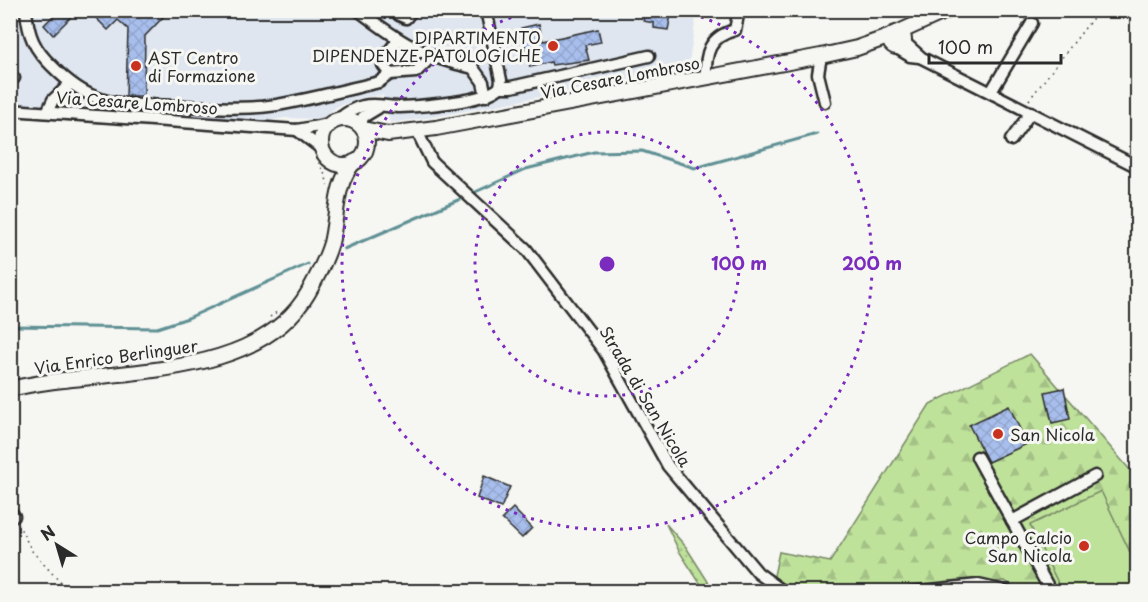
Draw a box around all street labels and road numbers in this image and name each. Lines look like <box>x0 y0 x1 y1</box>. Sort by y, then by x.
street label: Via Cesare Lombroso <box>538 50 702 104</box>
street label: Via Cesare Lombroso <box>56 84 218 120</box>
street label: Strada di San Nicola <box>594 321 698 471</box>
street label: Via Enrico Berlinguer <box>33 333 200 379</box>

